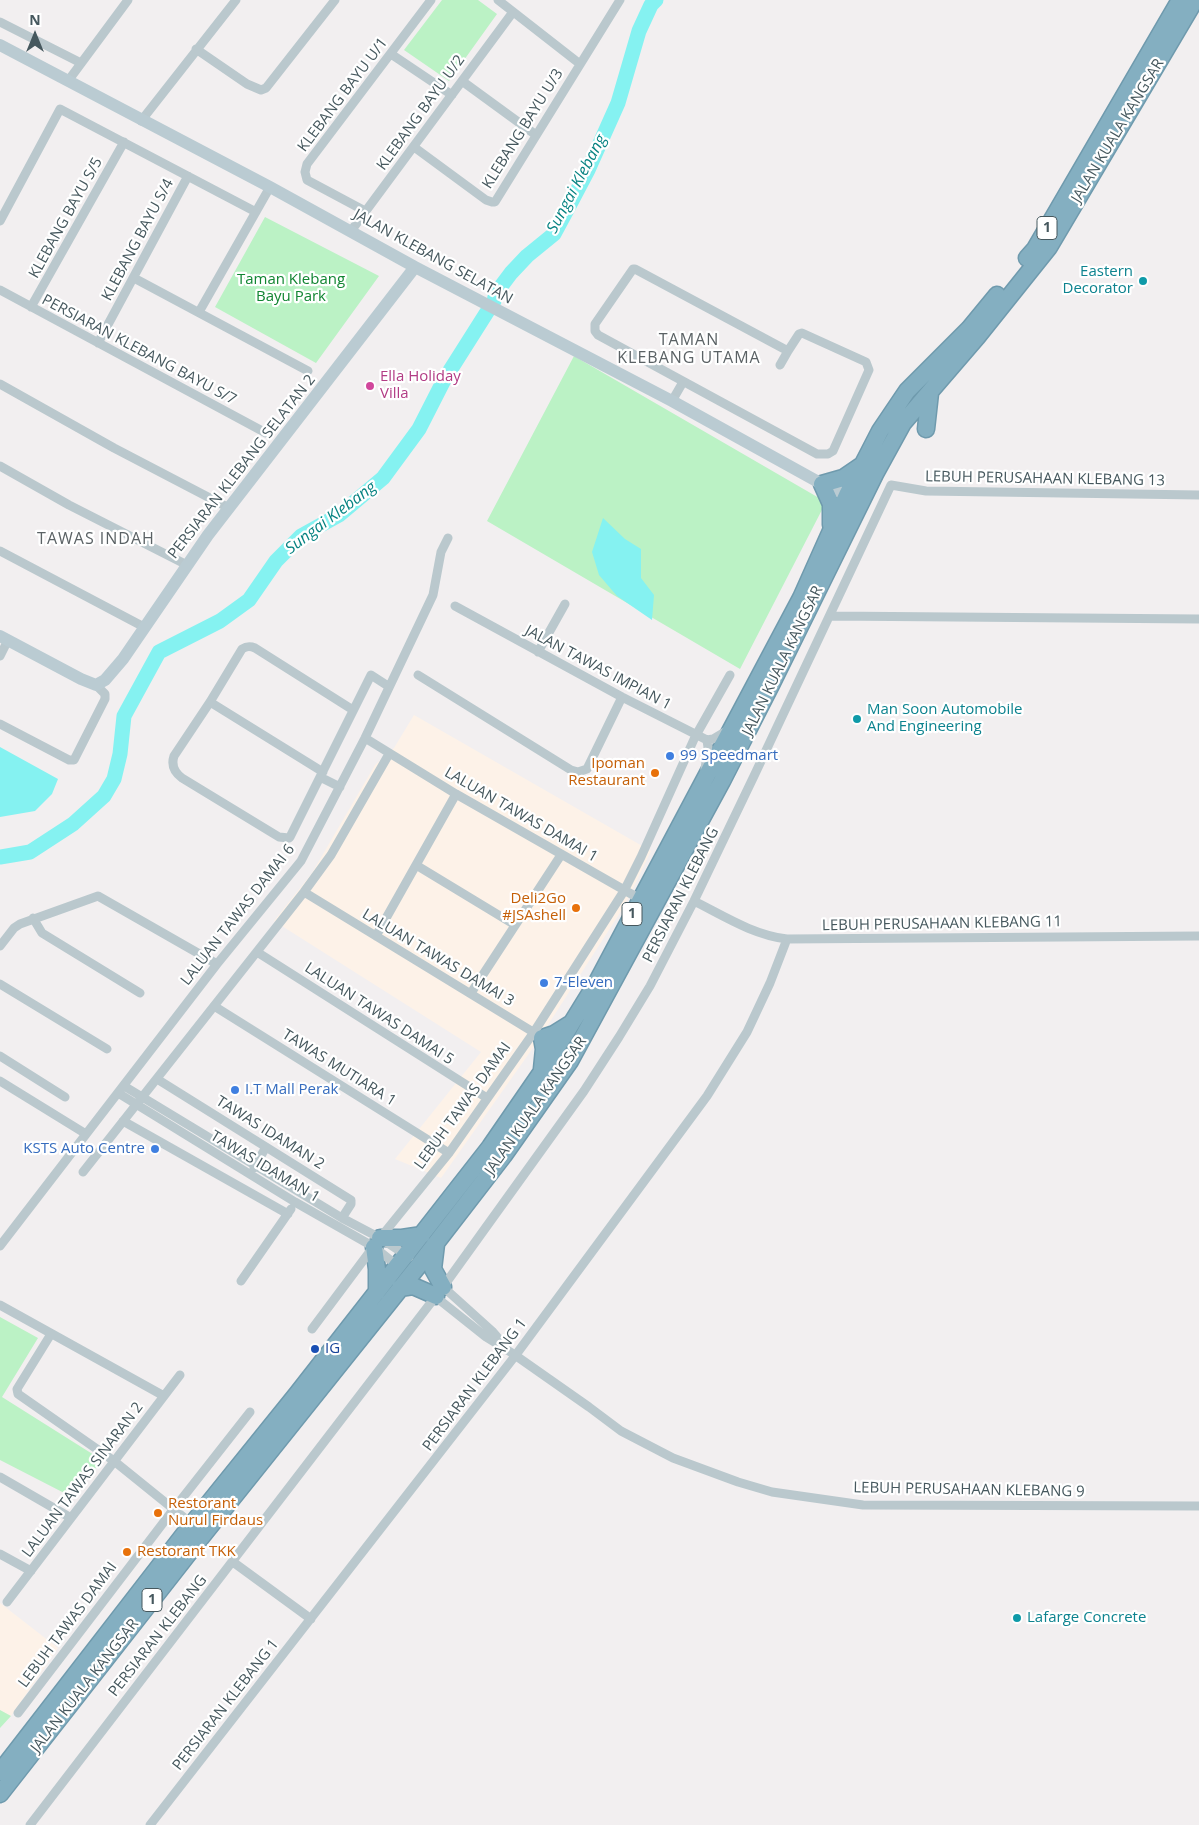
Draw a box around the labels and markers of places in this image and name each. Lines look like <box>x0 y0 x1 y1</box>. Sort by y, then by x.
place label: Eastern Decorator <box>1063 263 1133 298</box>
marker: Eastern Decorator <box>1137 275 1149 287</box>
place label: Ella Holiday Villa <box>380 368 461 403</box>
marker: Ella Holiday Villa <box>364 380 376 392</box>
place label: Man Soon Automobile And Engineering <box>867 701 1022 736</box>
marker: Man Soon Automobile And Engineering <box>851 713 863 725</box>
place label: 99 Speedmart <box>680 747 778 765</box>
marker: 99 Speedmart <box>664 750 676 762</box>
place label: Ipoman Restaurant <box>568 755 645 790</box>
marker: Ipoman Restaurant <box>649 767 661 779</box>
place label: Deli2Go #JSAshell <box>502 890 566 925</box>
marker: Deli2Go #JSAshell <box>570 902 582 914</box>
place label: 7-Eleven <box>554 974 613 992</box>
marker: 7-Eleven <box>538 977 550 989</box>
place label: I.T Mall Perak <box>245 1081 338 1099</box>
marker: I.T Mall Perak <box>229 1084 241 1096</box>
place label: KSTS Auto Centre <box>23 1140 145 1158</box>
marker: KSTS Auto Centre <box>149 1143 161 1155</box>
place label: IG <box>325 1340 340 1358</box>
marker: IG <box>309 1343 321 1355</box>
place label: Restorant Nurul Firdaus <box>168 1495 263 1530</box>
marker: Restorant Nurul Firdaus <box>152 1507 164 1519</box>
place label: Restorant TKK <box>137 1543 236 1561</box>
marker: Restorant TKK <box>121 1546 133 1558</box>
place label: Lafarge Concrete <box>1027 1609 1146 1627</box>
marker: Lafarge Concrete <box>1011 1612 1023 1624</box>

